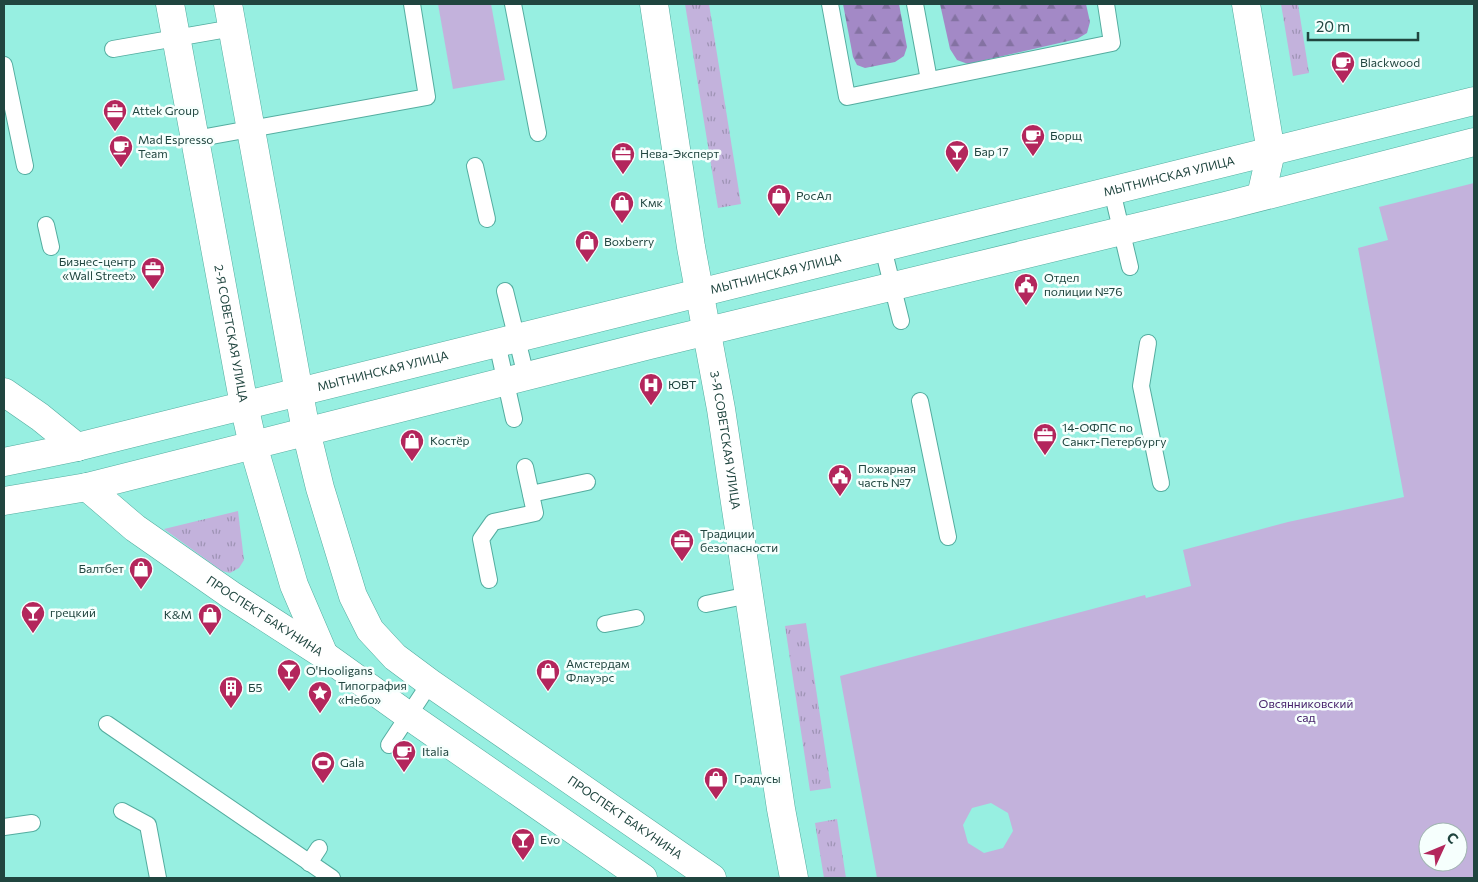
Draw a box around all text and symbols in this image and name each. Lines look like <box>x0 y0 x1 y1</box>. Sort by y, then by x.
scale bar <box>1308 10 1418 42</box>
text: 20 m <box>1316 17 1350 35</box>
cafe icon: Blackwood <box>1330 50 1356 84</box>
place label: Blackwood <box>1360 55 1420 69</box>
office icon: Attek Group <box>102 98 128 132</box>
place label: Attek Group <box>132 103 199 117</box>
cafe icon: Борщ <box>1020 123 1046 157</box>
place label: Борщ <box>1050 128 1082 142</box>
place label: Mad Espresso Team <box>138 132 214 160</box>
cafe icon: Mad Espresso Team <box>108 134 134 168</box>
bar icon: Бар 17 <box>944 139 970 173</box>
office icon: Нева-Эксперт <box>610 141 636 175</box>
place label: Бар 17 <box>974 144 1009 158</box>
place label: Нева-Эксперт <box>640 146 719 160</box>
street label: МЫТНИНСКАЯ УЛИЦА <box>1102 153 1236 199</box>
shop icon: РосАл <box>766 183 792 217</box>
place label: РосАл <box>796 188 832 202</box>
shop icon: Кмк <box>609 190 635 224</box>
place label: Кмк <box>640 195 664 209</box>
shop icon: Boxberry <box>574 229 600 263</box>
place label: Boxberry <box>604 234 654 248</box>
street label: МЫТНИНСКАЯ УЛИЦА <box>709 250 843 296</box>
place label: Бизнес-центр «Wall Street» <box>59 254 136 282</box>
office icon: Бизнес-центр «Wall Street» <box>140 256 166 290</box>
street label: 2-Я СОВЕТСКАЯ УЛИЦА <box>212 263 251 403</box>
place label: Отдел полиции №76 <box>1044 270 1122 298</box>
public building icon: Отдел полиции №76 <box>1013 272 1039 306</box>
street label: МЫТНИНСКАЯ УЛИЦА <box>316 347 449 393</box>
street label: 3-Я СОВЕТСКАЯ УЛИЦА <box>708 370 744 510</box>
hospital icon: ЮВТ <box>638 372 664 406</box>
place label: ЮВТ <box>668 377 697 391</box>
place label: 14-ОФПС по Санкт-Петербургу <box>1062 420 1166 448</box>
office icon: 14-ОФПС по Санкт-Петербургу <box>1032 422 1058 456</box>
shop icon: Костёр <box>399 428 425 462</box>
place label: Костёр <box>430 433 470 447</box>
place label: Пожарная часть №7 <box>858 461 916 489</box>
public building icon: Пожарная часть №7 <box>827 463 853 497</box>
place label: Традиции безопасности <box>700 526 778 554</box>
office icon: Традиции безопасности <box>669 528 695 562</box>
shop icon: Балтбет <box>128 556 154 590</box>
place label: Балтбет <box>78 561 124 575</box>
street label: ПРОСПЕКТ БАКУНИНА <box>204 572 326 658</box>
bar icon: грецкий <box>20 600 46 634</box>
shop icon: K&M <box>197 602 223 636</box>
place label: грецкий <box>50 605 96 619</box>
place label: K&M <box>164 607 192 621</box>
place label: Амстердам Флауэрс <box>566 656 629 684</box>
bar icon: O'Hooligans <box>276 658 302 692</box>
shop icon: Амстердам Флауэрс <box>535 658 561 692</box>
place label: O'Hooligans <box>306 663 373 677</box>
building icon: Б5 <box>218 675 244 709</box>
place label: Типография «Небо» <box>338 678 407 706</box>
place label: Б5 <box>248 680 263 694</box>
place icon: Типография «Небо» <box>307 680 333 714</box>
park label: Овсянниковский сад <box>1259 696 1353 724</box>
cafe icon: Italia <box>391 739 417 773</box>
place label: Italia <box>422 744 449 758</box>
sports icon: Gala <box>310 750 336 784</box>
place label: Gala <box>340 755 364 769</box>
shop icon: Градусы <box>703 766 729 800</box>
place label: Градусы <box>734 771 781 785</box>
street label: ПРОСПЕКТ БАКУНИНА <box>566 772 685 861</box>
north arrow <box>1418 822 1468 872</box>
bar icon: Evo <box>510 827 536 861</box>
text: С <box>1443 828 1462 847</box>
place label: Evo <box>540 832 560 846</box>

